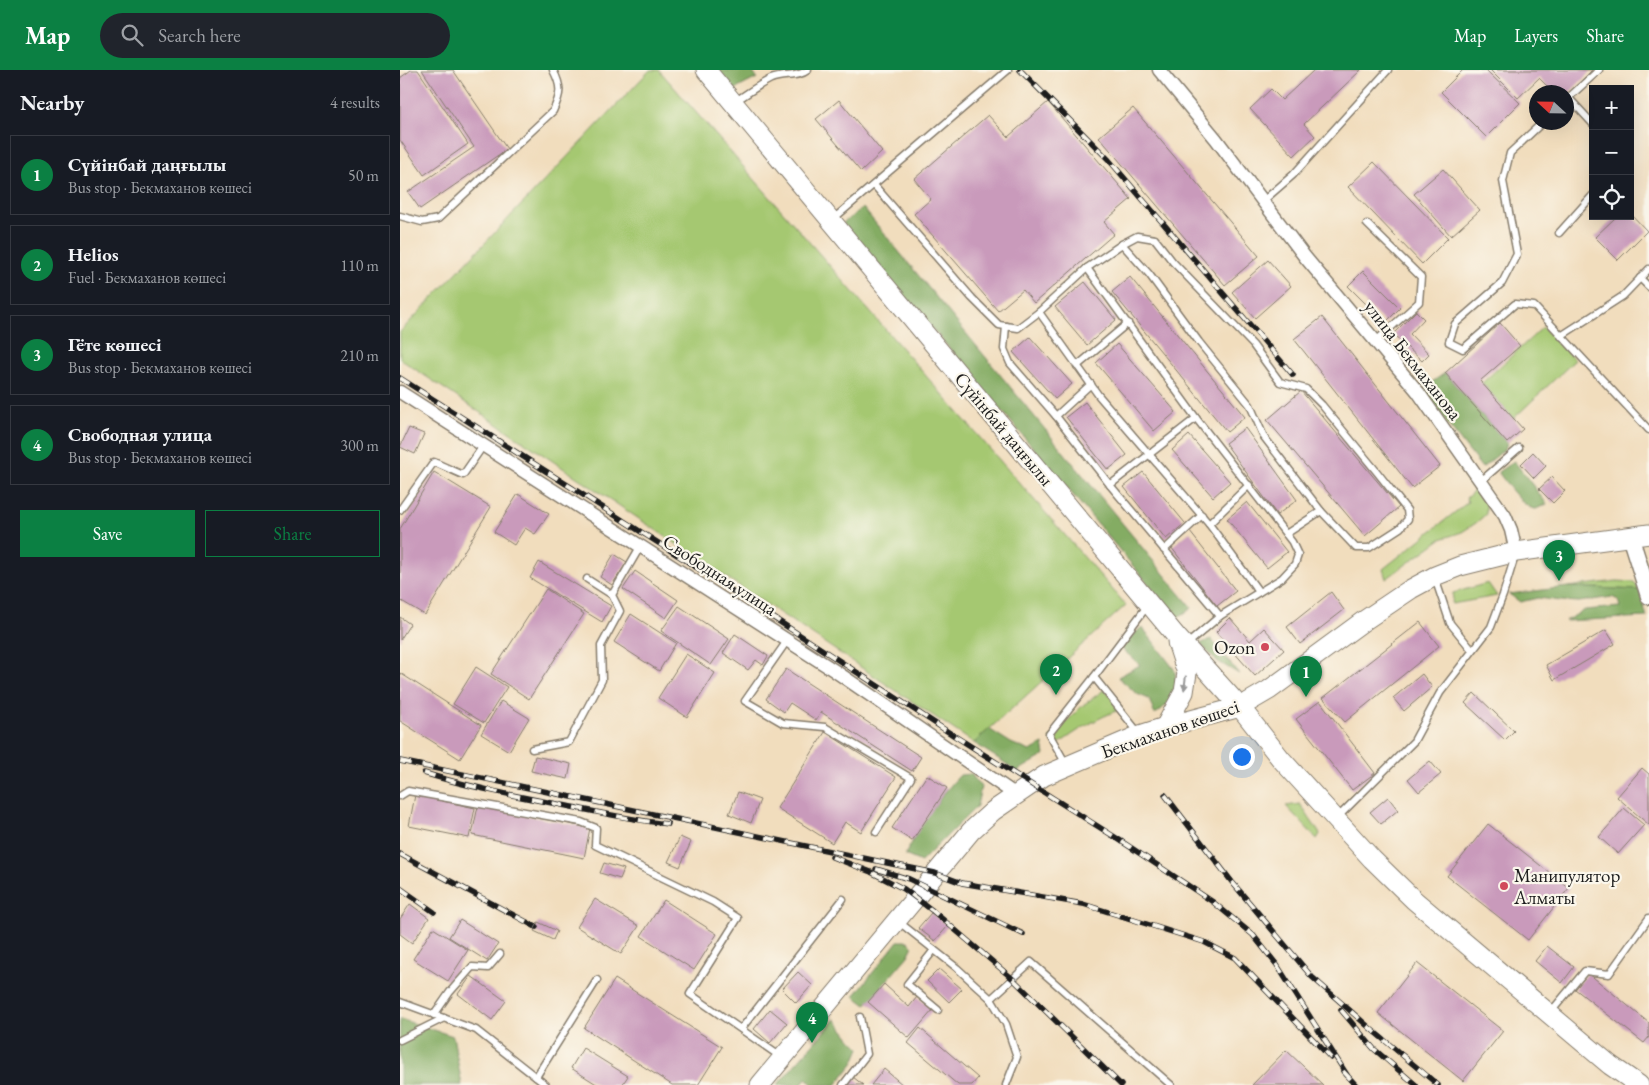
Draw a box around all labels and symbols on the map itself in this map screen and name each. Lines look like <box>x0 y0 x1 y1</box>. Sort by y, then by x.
north arrow <box>1529 85 1574 130</box>
street label: улица Бекмаханова <box>1358 295 1468 425</box>
street label: Сүйінбай даңғылы <box>949 367 1059 492</box>
street label: Свободная улица <box>658 529 782 622</box>
pin: 3 <box>1543 540 1575 581</box>
place label: Ozon <box>1214 635 1255 660</box>
marker: Ozon <box>1259 641 1271 653</box>
pin: 2 <box>1040 654 1072 695</box>
pin: 1 <box>1290 656 1322 697</box>
one-way arrow <box>1181 676 1189 692</box>
street label: Бекмаханов көшесі <box>1098 694 1243 764</box>
your location <box>1229 744 1255 770</box>
place label: Манипулятор Алматы <box>1513 863 1620 910</box>
marker: Манипулятор Алматы <box>1498 880 1510 892</box>
pin: 4 <box>796 1002 828 1043</box>

